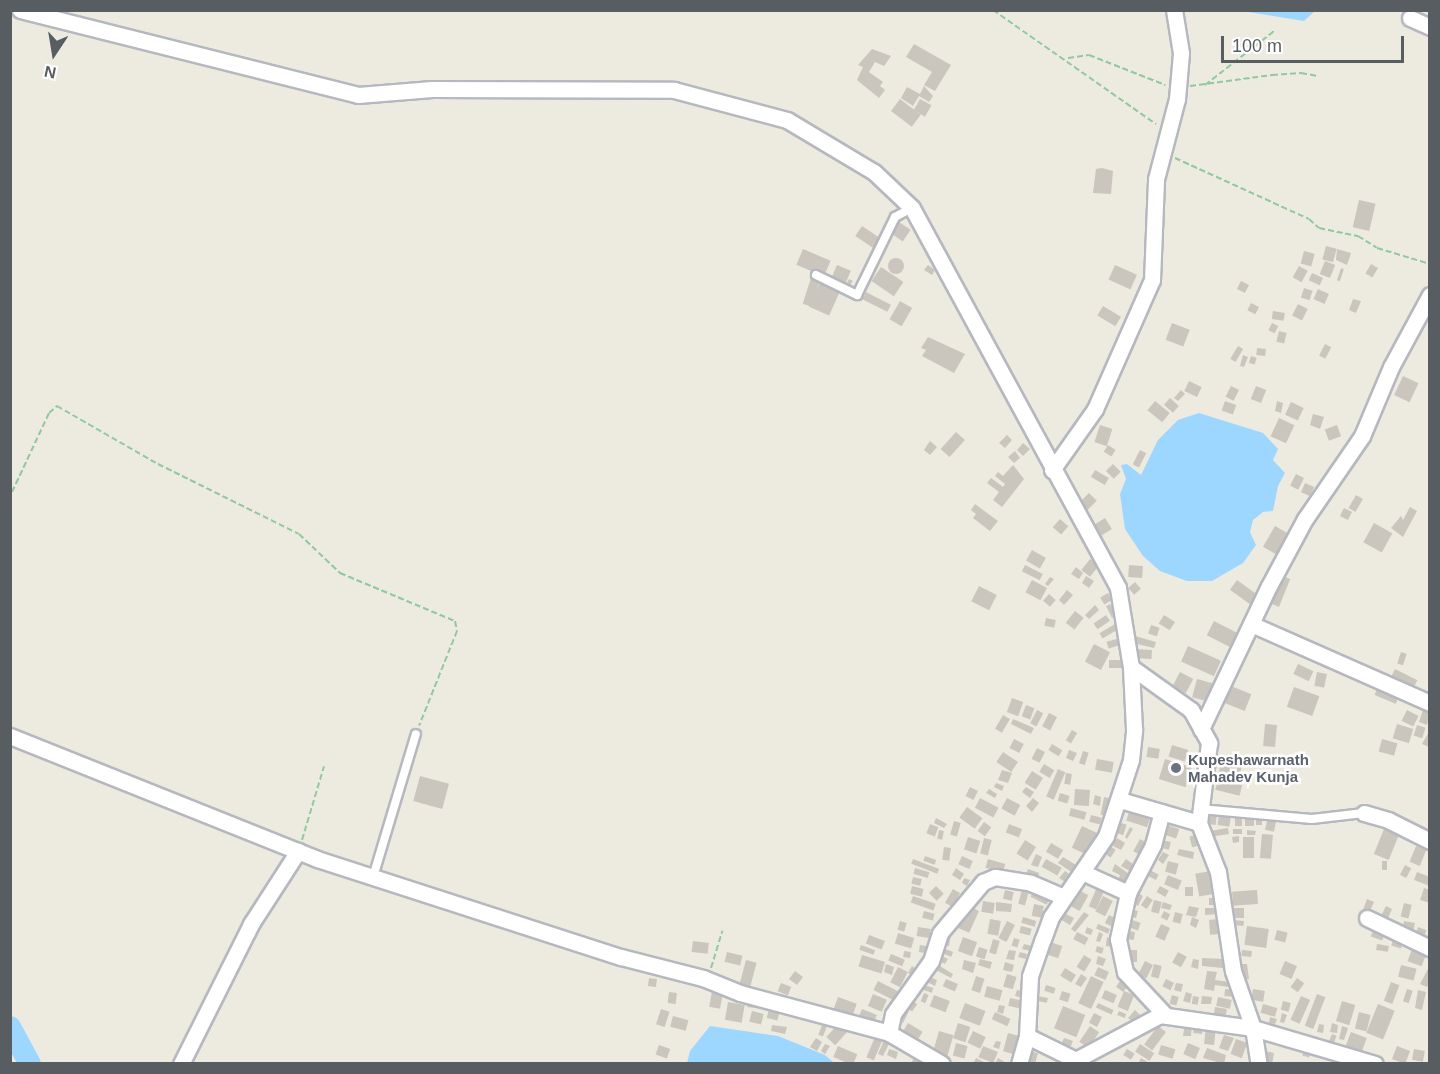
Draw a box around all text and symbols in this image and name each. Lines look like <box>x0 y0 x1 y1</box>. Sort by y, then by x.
north arrow <box>24 24 84 84</box>
scale bar <box>1224 24 1407 62</box>
text: 100 m <box>1232 36 1282 56</box>
text: N <box>43 63 58 82</box>
place label: Kupeshawarnath Mahadev Kunja <box>1188 750 1309 785</box>
marker: Kupeshawarnath Mahadev Kunja <box>1169 761 1183 775</box>

